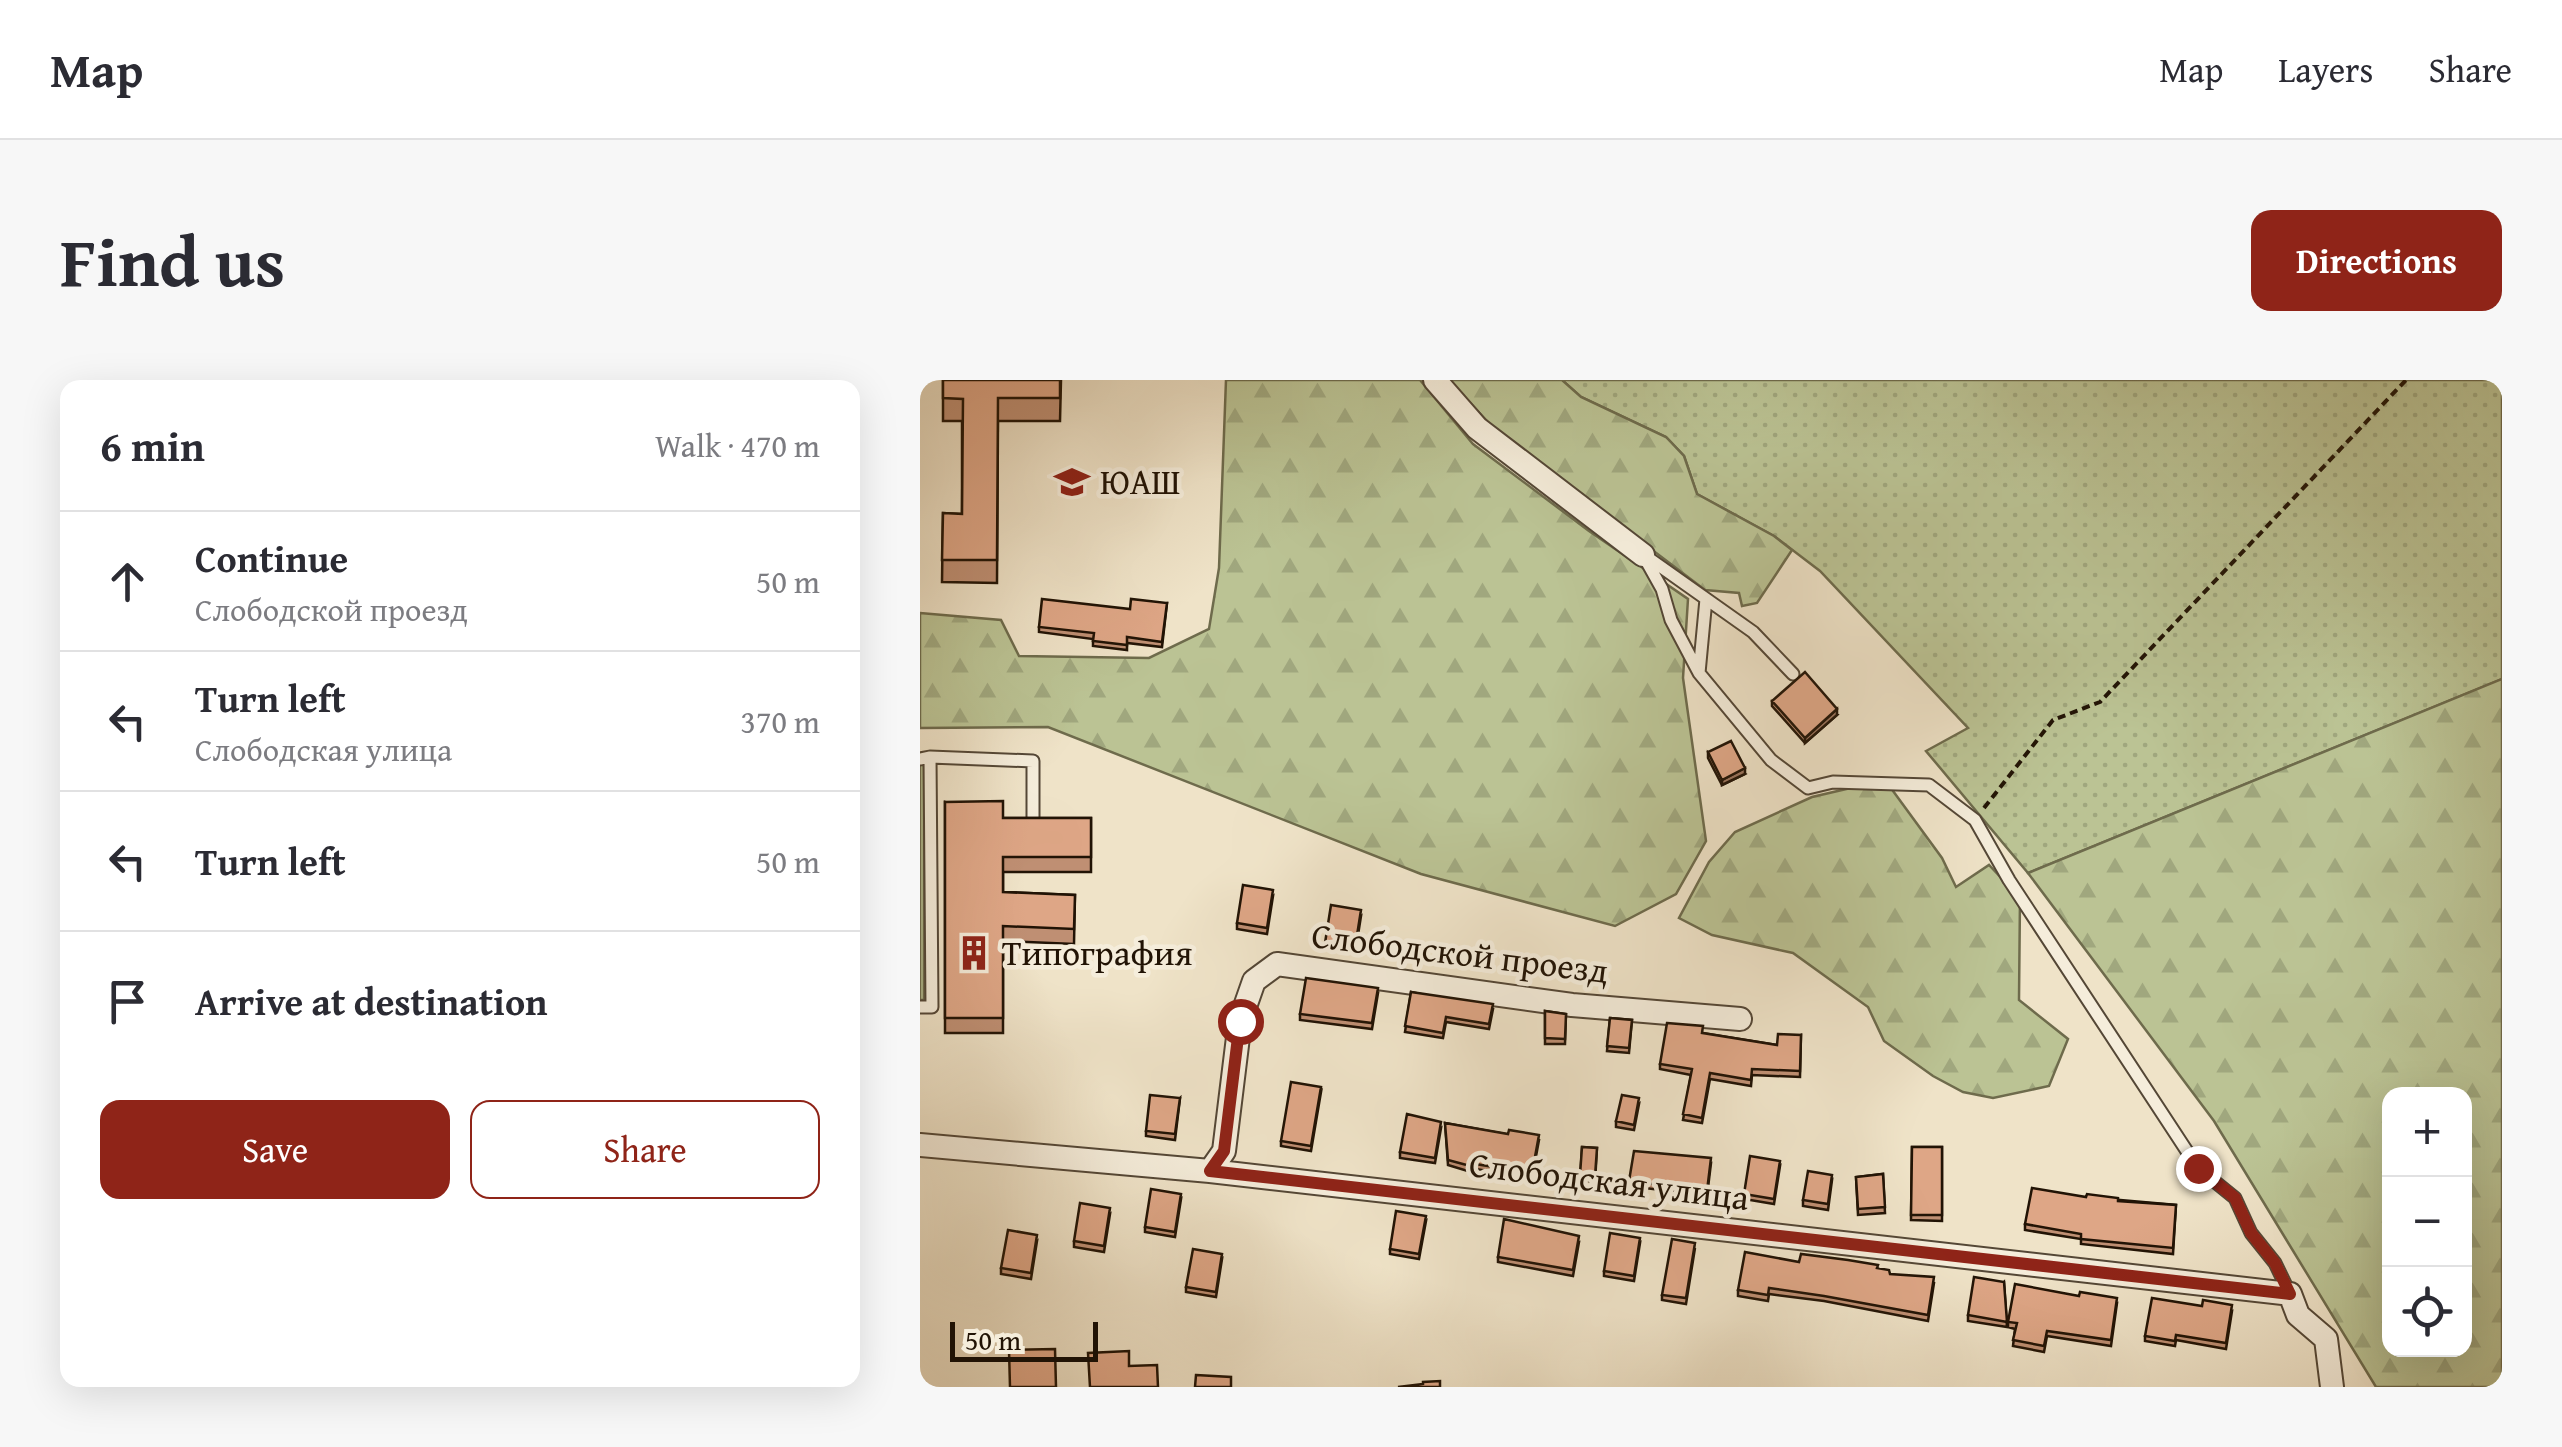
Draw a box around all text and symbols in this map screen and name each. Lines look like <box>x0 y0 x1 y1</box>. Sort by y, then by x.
text: Map <box>50 34 143 105</box>
text: Map <box>2159 44 2223 95</box>
text: Layers <box>2278 44 2373 95</box>
text: Share <box>2428 44 2512 95</box>
text: Find us <box>60 209 285 312</box>
button: Directions <box>2251 210 2502 311</box>
text: 6 min <box>100 415 205 476</box>
text: Walk · 470 m <box>655 422 820 469</box>
place label: ЮАШ <box>1100 456 1180 507</box>
school or university icon: ЮАШ <box>1053 463 1091 501</box>
text: Continue <box>195 530 348 586</box>
icon: ahead <box>100 554 155 609</box>
text: 50 m <box>756 558 820 605</box>
text: Слободской проезд <box>195 586 468 633</box>
text: Turn left <box>195 670 346 726</box>
icon: left <box>100 694 155 749</box>
text: 370 m <box>741 698 820 745</box>
text: Слободская улица <box>195 726 452 773</box>
text: Turn left <box>195 833 346 889</box>
icon: left <box>100 834 155 889</box>
text: 50 m <box>756 838 820 885</box>
street label: Слободской проезд <box>1309 909 1611 996</box>
place label: Типография <box>1002 927 1192 978</box>
building icon: Типография <box>955 934 993 972</box>
text: Arrive at destination <box>195 973 548 1029</box>
icon: arrive <box>100 974 155 1029</box>
route start <box>1218 999 1264 1045</box>
map controls <box>2382 1087 2472 1357</box>
button: + <box>2382 1087 2472 1177</box>
button: Save <box>100 1100 450 1199</box>
button: Share <box>470 1100 820 1199</box>
street label: Слободская улица <box>1466 1138 1752 1223</box>
route end <box>2176 1146 2222 1192</box>
button: − <box>2382 1177 2472 1267</box>
button: locate <box>2382 1267 2472 1357</box>
scale bar <box>950 1317 1098 1361</box>
text: 50 m <box>965 1319 1021 1360</box>

